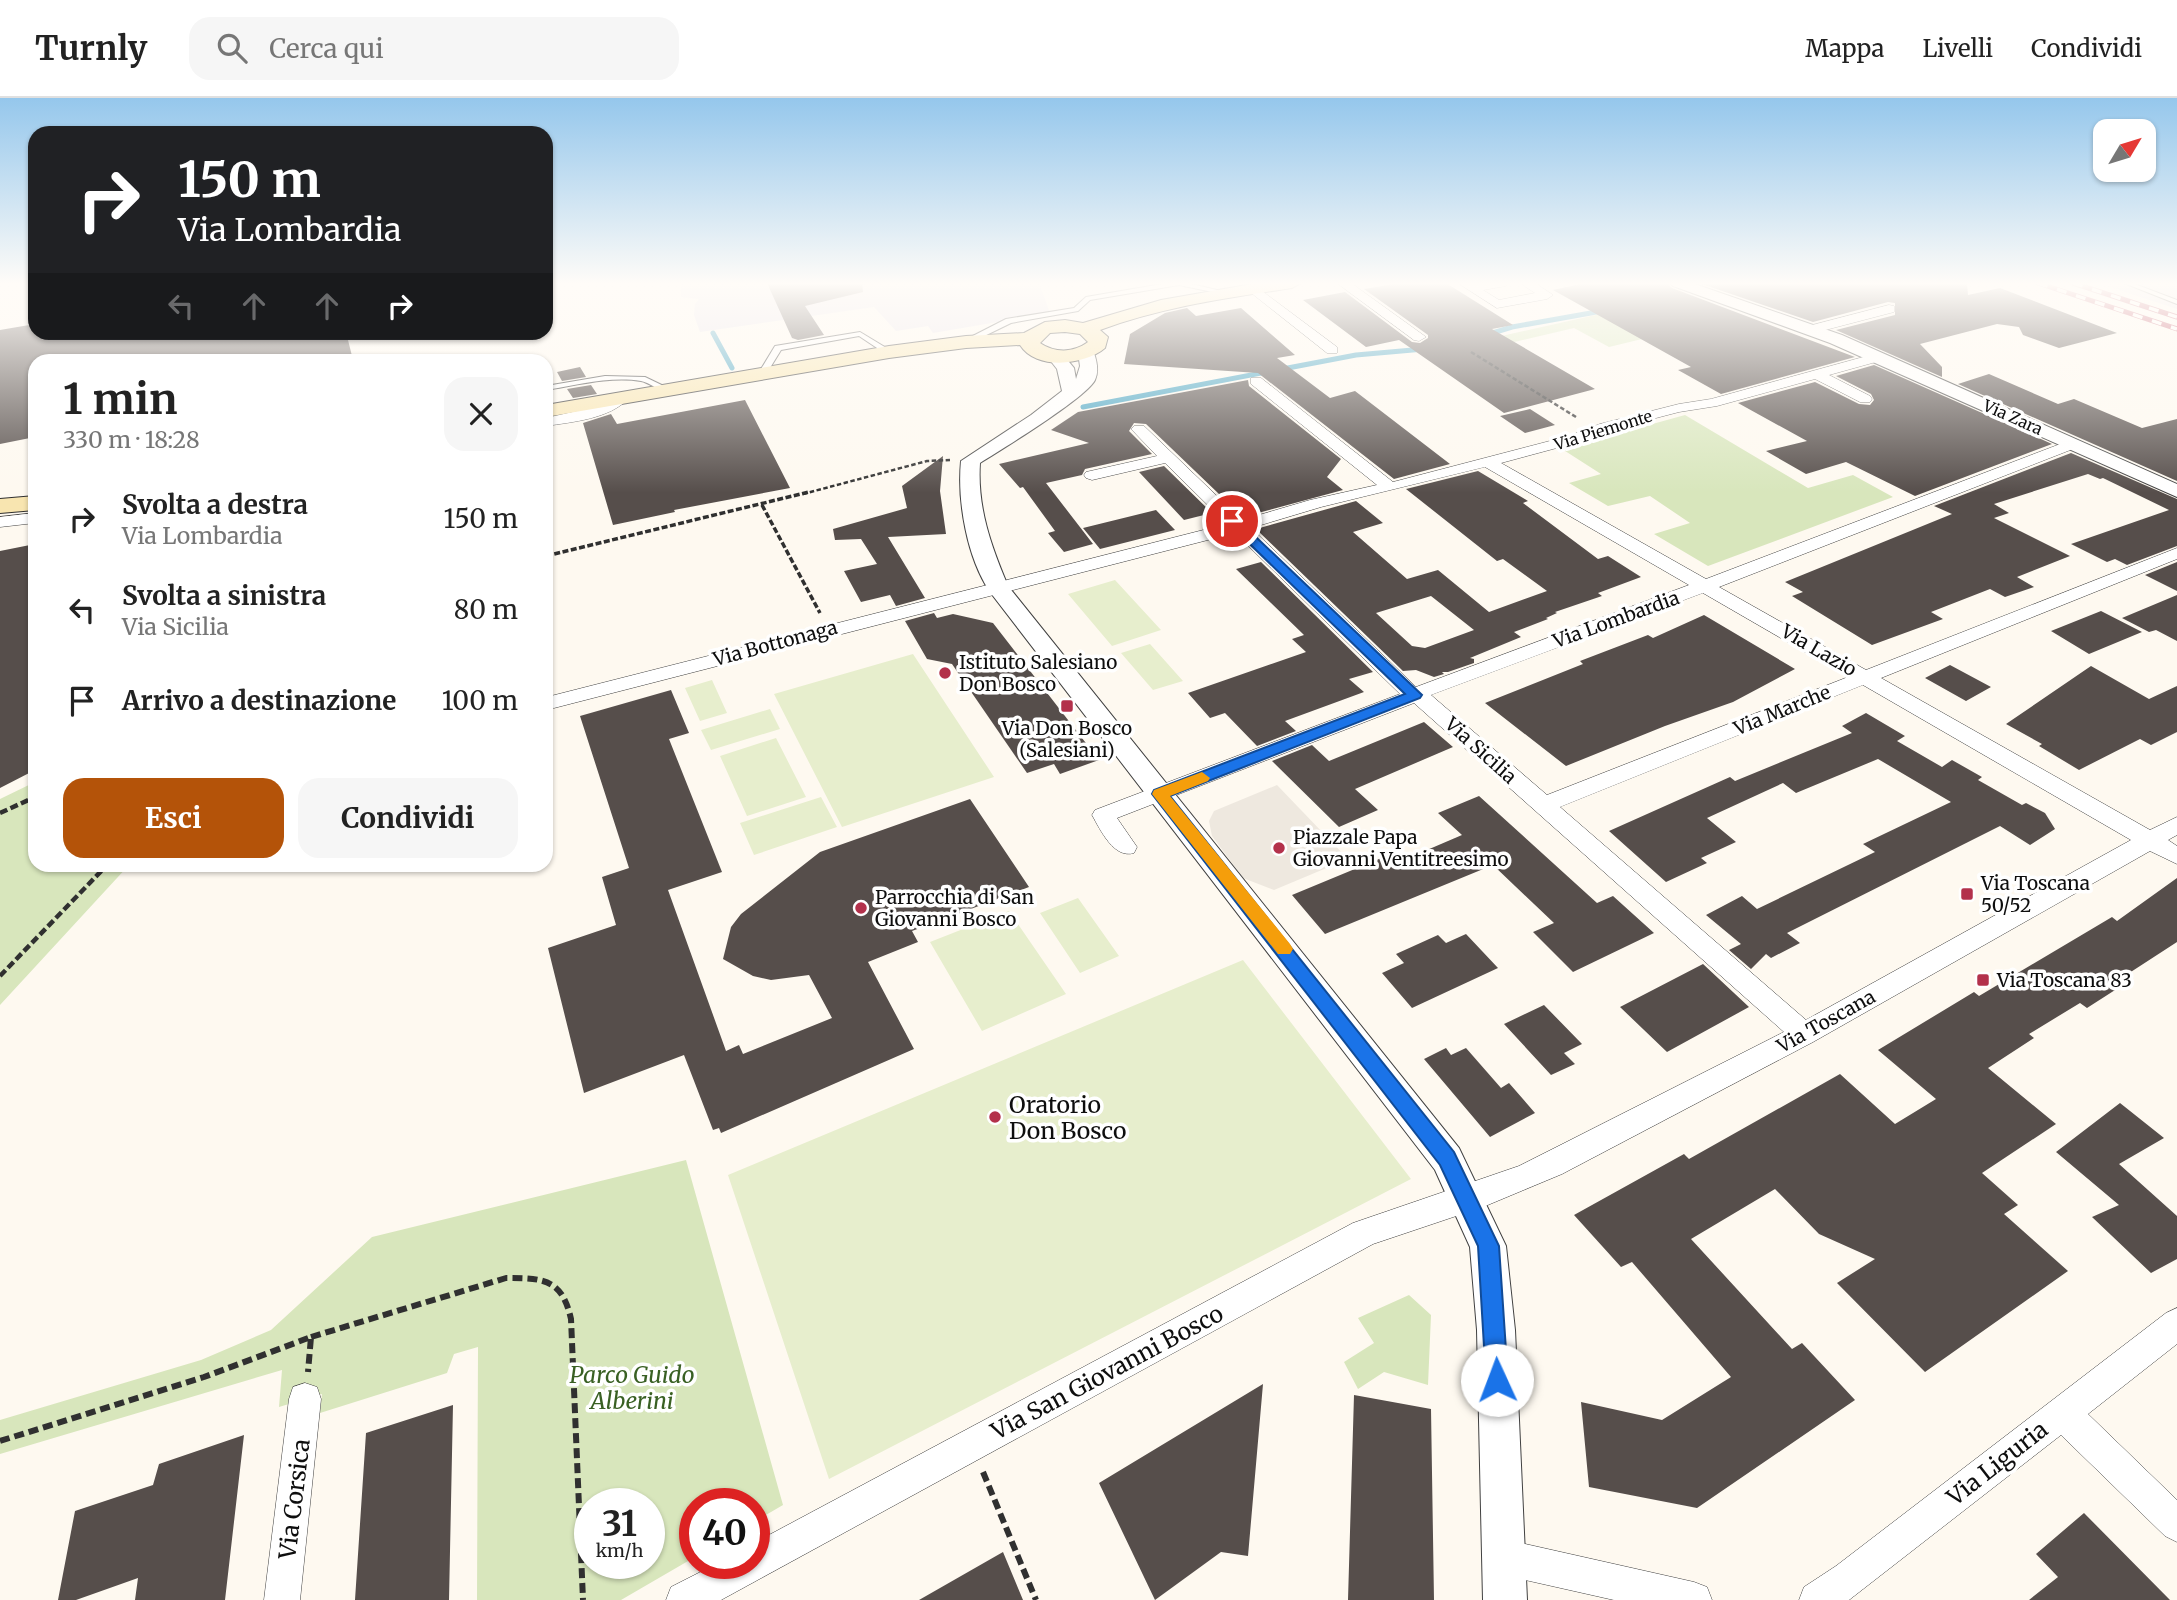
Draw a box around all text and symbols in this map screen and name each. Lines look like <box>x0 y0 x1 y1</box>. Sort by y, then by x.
search box <box>189 17 679 80</box>
text: Turnly <box>35 28 147 69</box>
icon: search <box>213 29 251 67</box>
text: Cerca qui <box>269 32 384 65</box>
text: Mappa <box>1805 33 1884 64</box>
text: Livelli <box>1922 33 1993 64</box>
text: Condividi <box>2031 33 2142 64</box>
north arrow <box>2093 119 2156 182</box>
map controls <box>2093 119 2156 182</box>
text: 150 m <box>178 149 321 210</box>
icon: right <box>63 154 154 245</box>
text: Via Lombardia <box>178 210 401 250</box>
icon: left <box>162 287 200 325</box>
icon: ahead <box>235 287 273 325</box>
icon: ahead <box>308 287 346 325</box>
icon: right <box>381 287 419 325</box>
text: 1 min <box>63 373 177 425</box>
button: close <box>444 377 518 451</box>
street label: Via Zara <box>1979 395 2046 439</box>
street label: Via Piemonte <box>1551 406 1655 455</box>
text: 330 m · 18:28 <box>63 425 200 454</box>
text: Svolta a destra <box>122 488 308 521</box>
pin <box>1202 491 1262 551</box>
icon: right <box>63 500 101 538</box>
text: 150 m <box>444 502 518 535</box>
icon: arrive <box>1213 502 1251 540</box>
text: Via Lombardia <box>122 521 283 550</box>
text: Svolta a sinistra <box>122 579 326 612</box>
street label: Via Lombardia <box>1549 585 1682 653</box>
icon: left <box>63 591 101 629</box>
text: 80 m <box>454 593 518 626</box>
text: Via Sicilia <box>122 612 229 641</box>
street label: Via Bottonaga <box>709 615 840 671</box>
street label: Via Lazio <box>1776 618 1861 681</box>
place label: Istituto Salesiano Don Bosco <box>959 650 1117 696</box>
marker: Istituto Salesiano Don Bosco <box>937 665 953 681</box>
street label: Via Marche <box>1729 680 1834 741</box>
icon: arrive <box>63 682 101 720</box>
text: Arrivo a destinazione <box>122 684 396 717</box>
text: 100 m <box>442 684 518 717</box>
marker: Via Don Bosco (Salesiani) <box>1059 698 1075 714</box>
street label: Via Sicilia <box>1439 711 1522 788</box>
place label: Via Don Bosco (Salesiani) <box>1001 716 1132 762</box>
button: Esci <box>63 778 284 858</box>
button: Condividi <box>298 778 518 858</box>
place label: Piazzale Papa Giovanni Ventitreesimo <box>1293 825 1509 871</box>
marker: Piazzale Papa Giovanni Ventitreesimo <box>1271 840 1287 856</box>
place label: Via Toscana 50/52 <box>1980 871 2090 917</box>
place label: Parrocchia di San Giovanni Bosco <box>875 885 1034 931</box>
marker: Via Toscana 50/52 <box>1959 886 1975 902</box>
marker: Parrocchia di San Giovanni Bosco <box>853 900 869 916</box>
place label: Via Toscana 83 <box>1996 968 2132 992</box>
marker: Via Toscana 83 <box>1975 972 1991 988</box>
street label: Via Toscana <box>1772 984 1879 1058</box>
place label: Oratorio Don Bosco <box>1009 1090 1126 1145</box>
marker: Oratorio Don Bosco <box>987 1109 1003 1125</box>
street label: Via San Giovanni Bosco <box>985 1298 1228 1446</box>
position arrow <box>1460 1343 1534 1417</box>
park label: Parco Guido Alberini <box>569 1360 695 1415</box>
street label: Via Liguria <box>1940 1415 2053 1512</box>
street label: Via Corsica <box>272 1437 316 1562</box>
speed limit sign: 40 <box>679 1488 770 1579</box>
text: 31 <box>602 1502 637 1546</box>
text: km/h <box>596 1539 643 1562</box>

